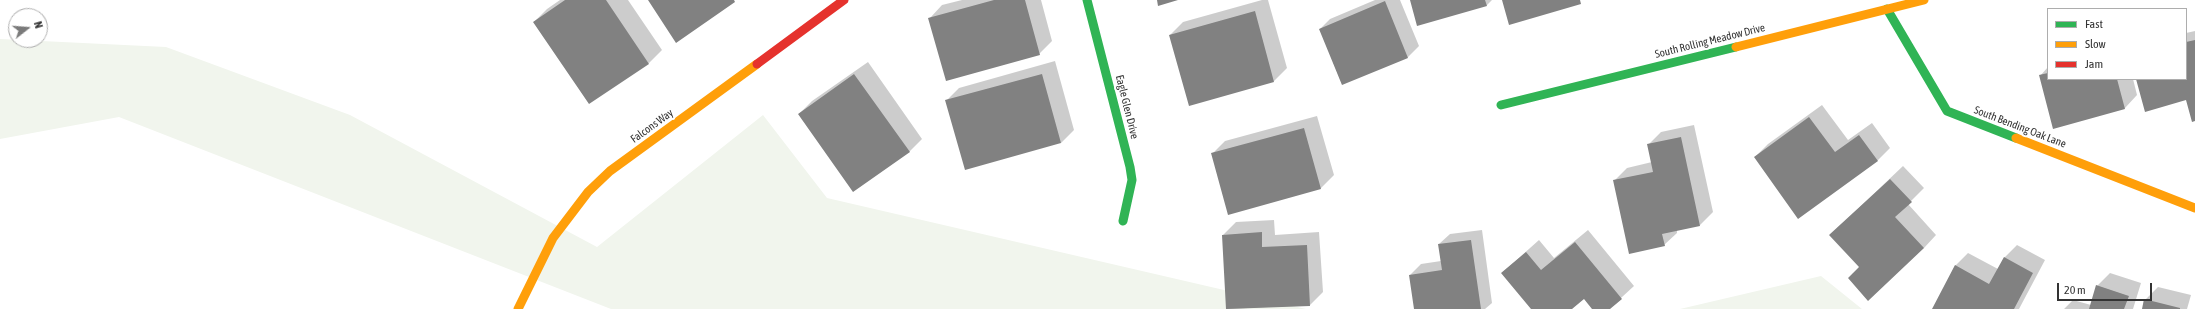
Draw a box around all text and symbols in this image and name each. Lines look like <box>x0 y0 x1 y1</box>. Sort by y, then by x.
north arrow <box>8 8 48 48</box>
legend <box>2047 8 2187 80</box>
text: Fast <box>2085 17 2103 31</box>
text: N <box>32 20 45 30</box>
street label: South Rolling Meadow Drive <box>1654 21 1766 61</box>
text: Slow <box>2085 37 2106 51</box>
text: Jam <box>2085 57 2103 71</box>
street label: Eagle Glen Drive <box>1113 74 1141 140</box>
street label: South Bending Oak Lane <box>1972 103 2068 151</box>
street label: Falcons Way <box>628 106 676 146</box>
scale bar <box>2059 275 2154 301</box>
text: 20 m <box>2064 283 2086 297</box>

